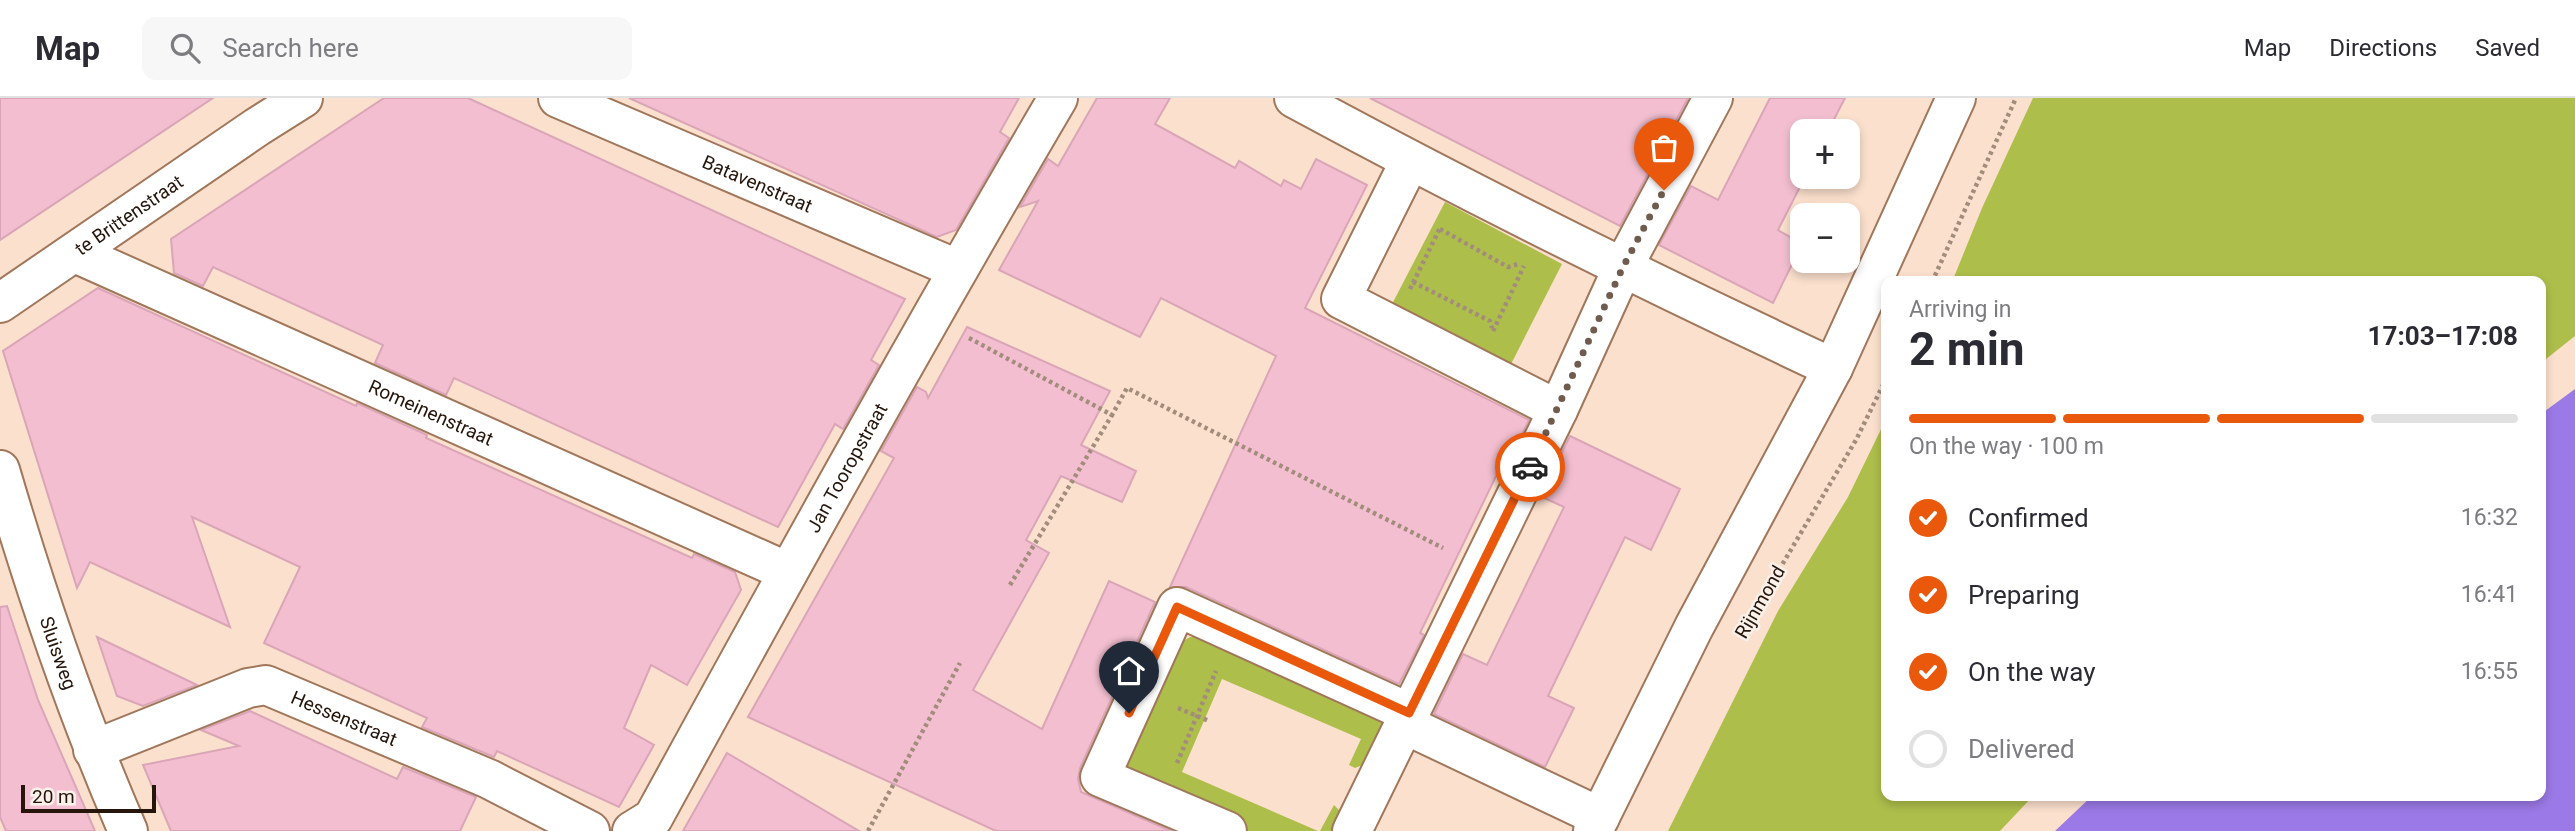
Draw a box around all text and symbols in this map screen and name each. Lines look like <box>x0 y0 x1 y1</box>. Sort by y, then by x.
search box <box>142 17 632 80</box>
text: Map <box>35 29 100 68</box>
icon: search <box>166 29 204 67</box>
text: Search here <box>222 33 359 63</box>
text: Map <box>2244 34 2291 62</box>
text: Directions <box>2329 34 2437 62</box>
text: Saved <box>2475 34 2540 62</box>
pin <box>1634 118 1694 190</box>
map controls <box>1790 119 1860 273</box>
button: + <box>1790 119 1860 189</box>
icon: bag <box>1645 129 1683 167</box>
street label: Batavenstraat <box>699 150 816 217</box>
street label: te Brittenstraat <box>70 170 187 260</box>
button: − <box>1790 203 1860 273</box>
text: Arriving in <box>1909 296 2012 323</box>
text: 17:03–17:08 <box>2368 321 2518 351</box>
text: 2 min <box>1909 322 2025 376</box>
street label: Romeinenstraat <box>365 374 497 450</box>
street label: Jan Tooropstraat <box>801 399 892 536</box>
courier <box>1495 432 1565 502</box>
text: On the way · 100 m <box>1909 433 2104 460</box>
icon: car <box>1511 448 1549 486</box>
icon: check <box>1909 499 1947 537</box>
text: Confirmed <box>1968 503 2089 533</box>
text: 16:32 <box>2461 504 2518 531</box>
street label: Rijnmond <box>1730 562 1790 642</box>
icon: check <box>1909 576 1947 614</box>
text: Preparing <box>1968 580 2080 610</box>
text: 16:41 <box>2461 581 2518 608</box>
street label: Sluisweg <box>35 613 82 693</box>
pin <box>1099 641 1159 713</box>
icon: home <box>1110 652 1148 690</box>
icon: check <box>1909 653 1947 691</box>
text: On the way <box>1968 657 2096 687</box>
text: 16:55 <box>2461 658 2518 685</box>
street label: Hessenstraat <box>288 685 401 750</box>
text: Delivered <box>1968 734 2075 764</box>
scale bar <box>21 782 156 814</box>
text: 20 m <box>32 785 75 808</box>

